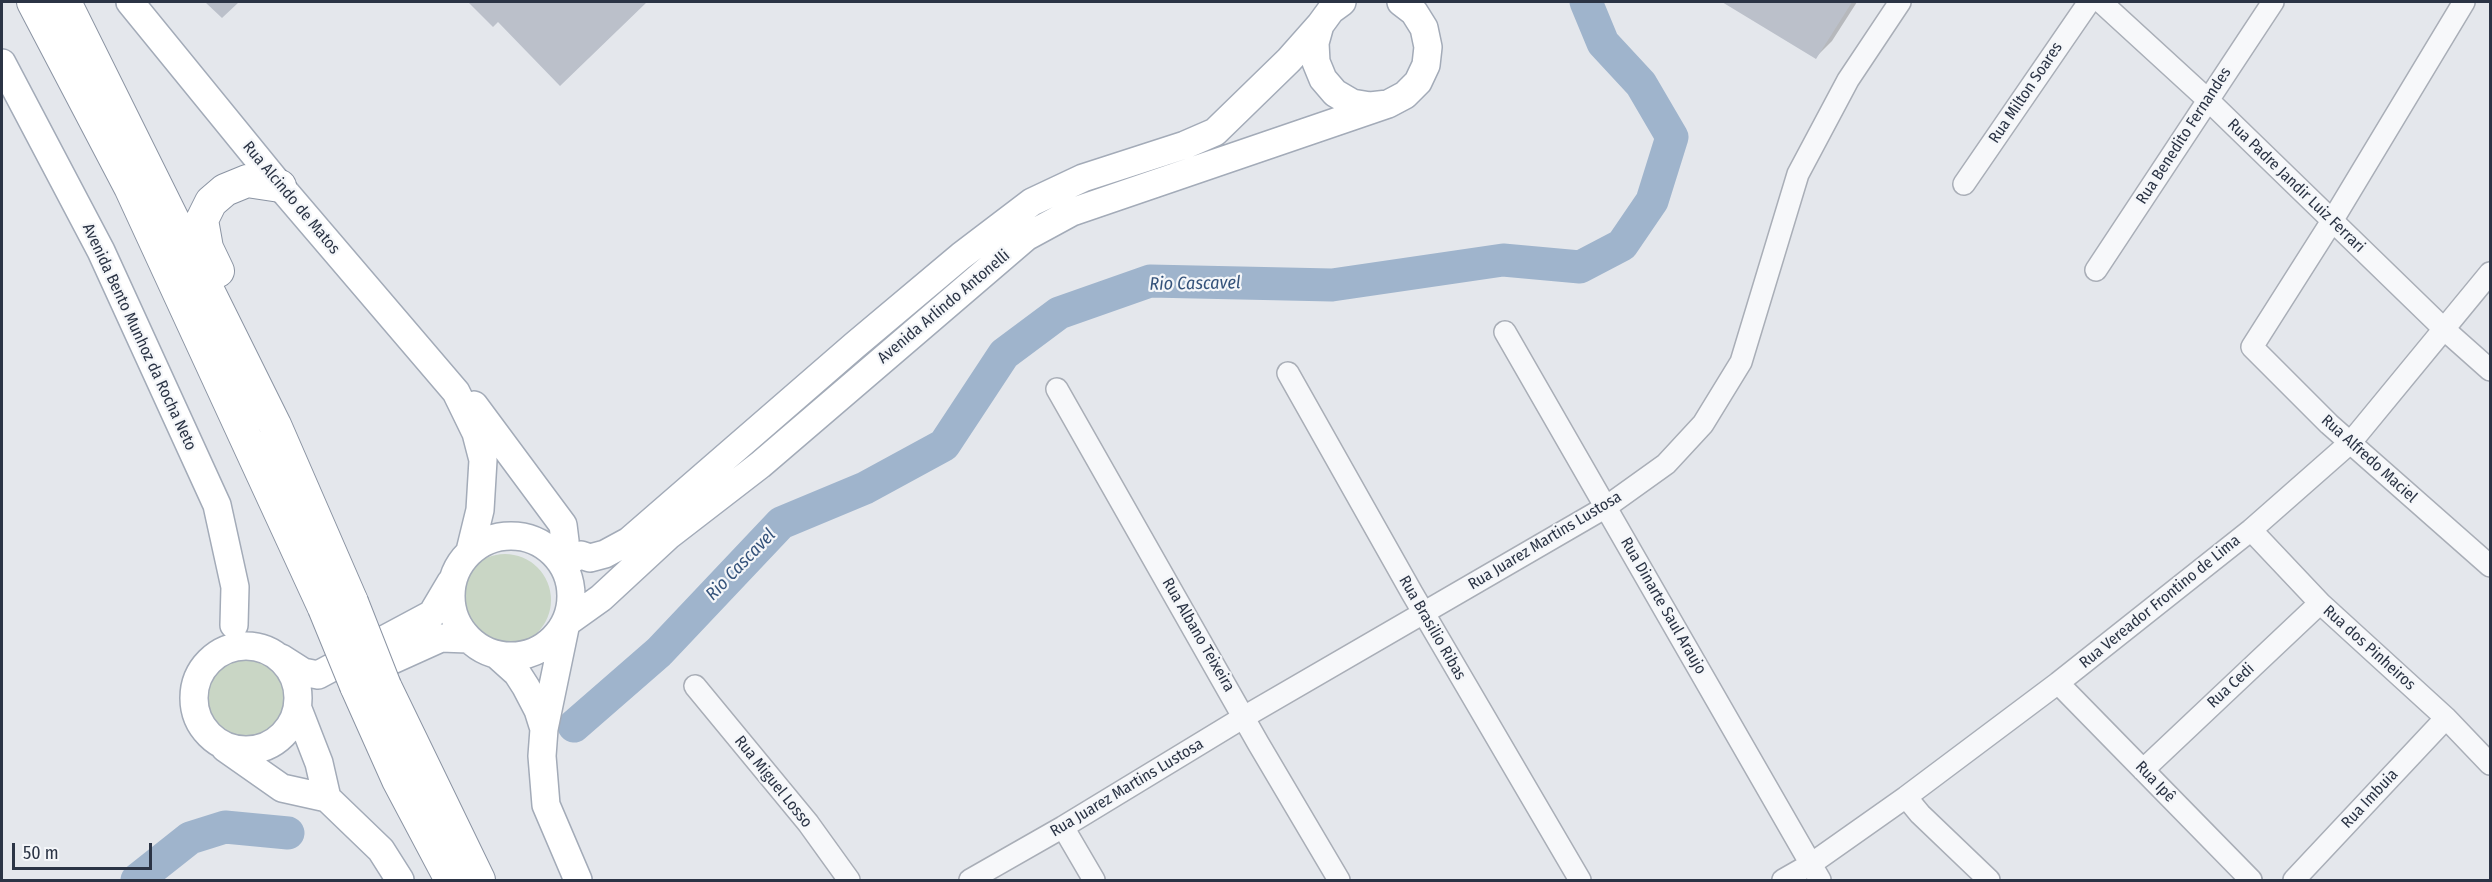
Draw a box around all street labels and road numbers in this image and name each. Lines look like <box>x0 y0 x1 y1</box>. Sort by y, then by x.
street label: Rua Milton Soares <box>1985 39 2067 147</box>
street label: Rua Benedito Fernandes <box>2133 64 2235 208</box>
street label: Rua Padre Jandir Luiz Ferrari <box>2223 115 2369 257</box>
street label: Rua Alcindo de Matos <box>238 138 344 258</box>
street label: Avenida Bento Munhoz da Rocha Neto <box>78 220 200 454</box>
street label: Avenida Arlindo Antonelli <box>874 246 1014 368</box>
street label: Rua Alfredo Maciel <box>2317 411 2421 507</box>
street label: Rua Juarez Martins Lustosa <box>1465 488 1625 594</box>
street label: Rua Vereador Frontino de Lima <box>2076 531 2244 673</box>
street label: Rua Dinarte Saul Araujo <box>1616 534 1710 678</box>
street label: Rua Brasilio Ribas <box>1394 572 1470 684</box>
street label: Rua Albano Teixeira <box>1158 575 1238 695</box>
street label: Rua dos Pinheiros <box>2319 601 2419 695</box>
street label: Rua Cedi <box>2204 660 2258 712</box>
street label: Rua Miguel Losso <box>730 732 816 832</box>
street label: Rua Juarez Martins Lustosa <box>1047 735 1207 841</box>
street label: Rua Ipê <box>2131 758 2179 806</box>
street label: Rua Imbuia <box>2338 765 2402 833</box>

